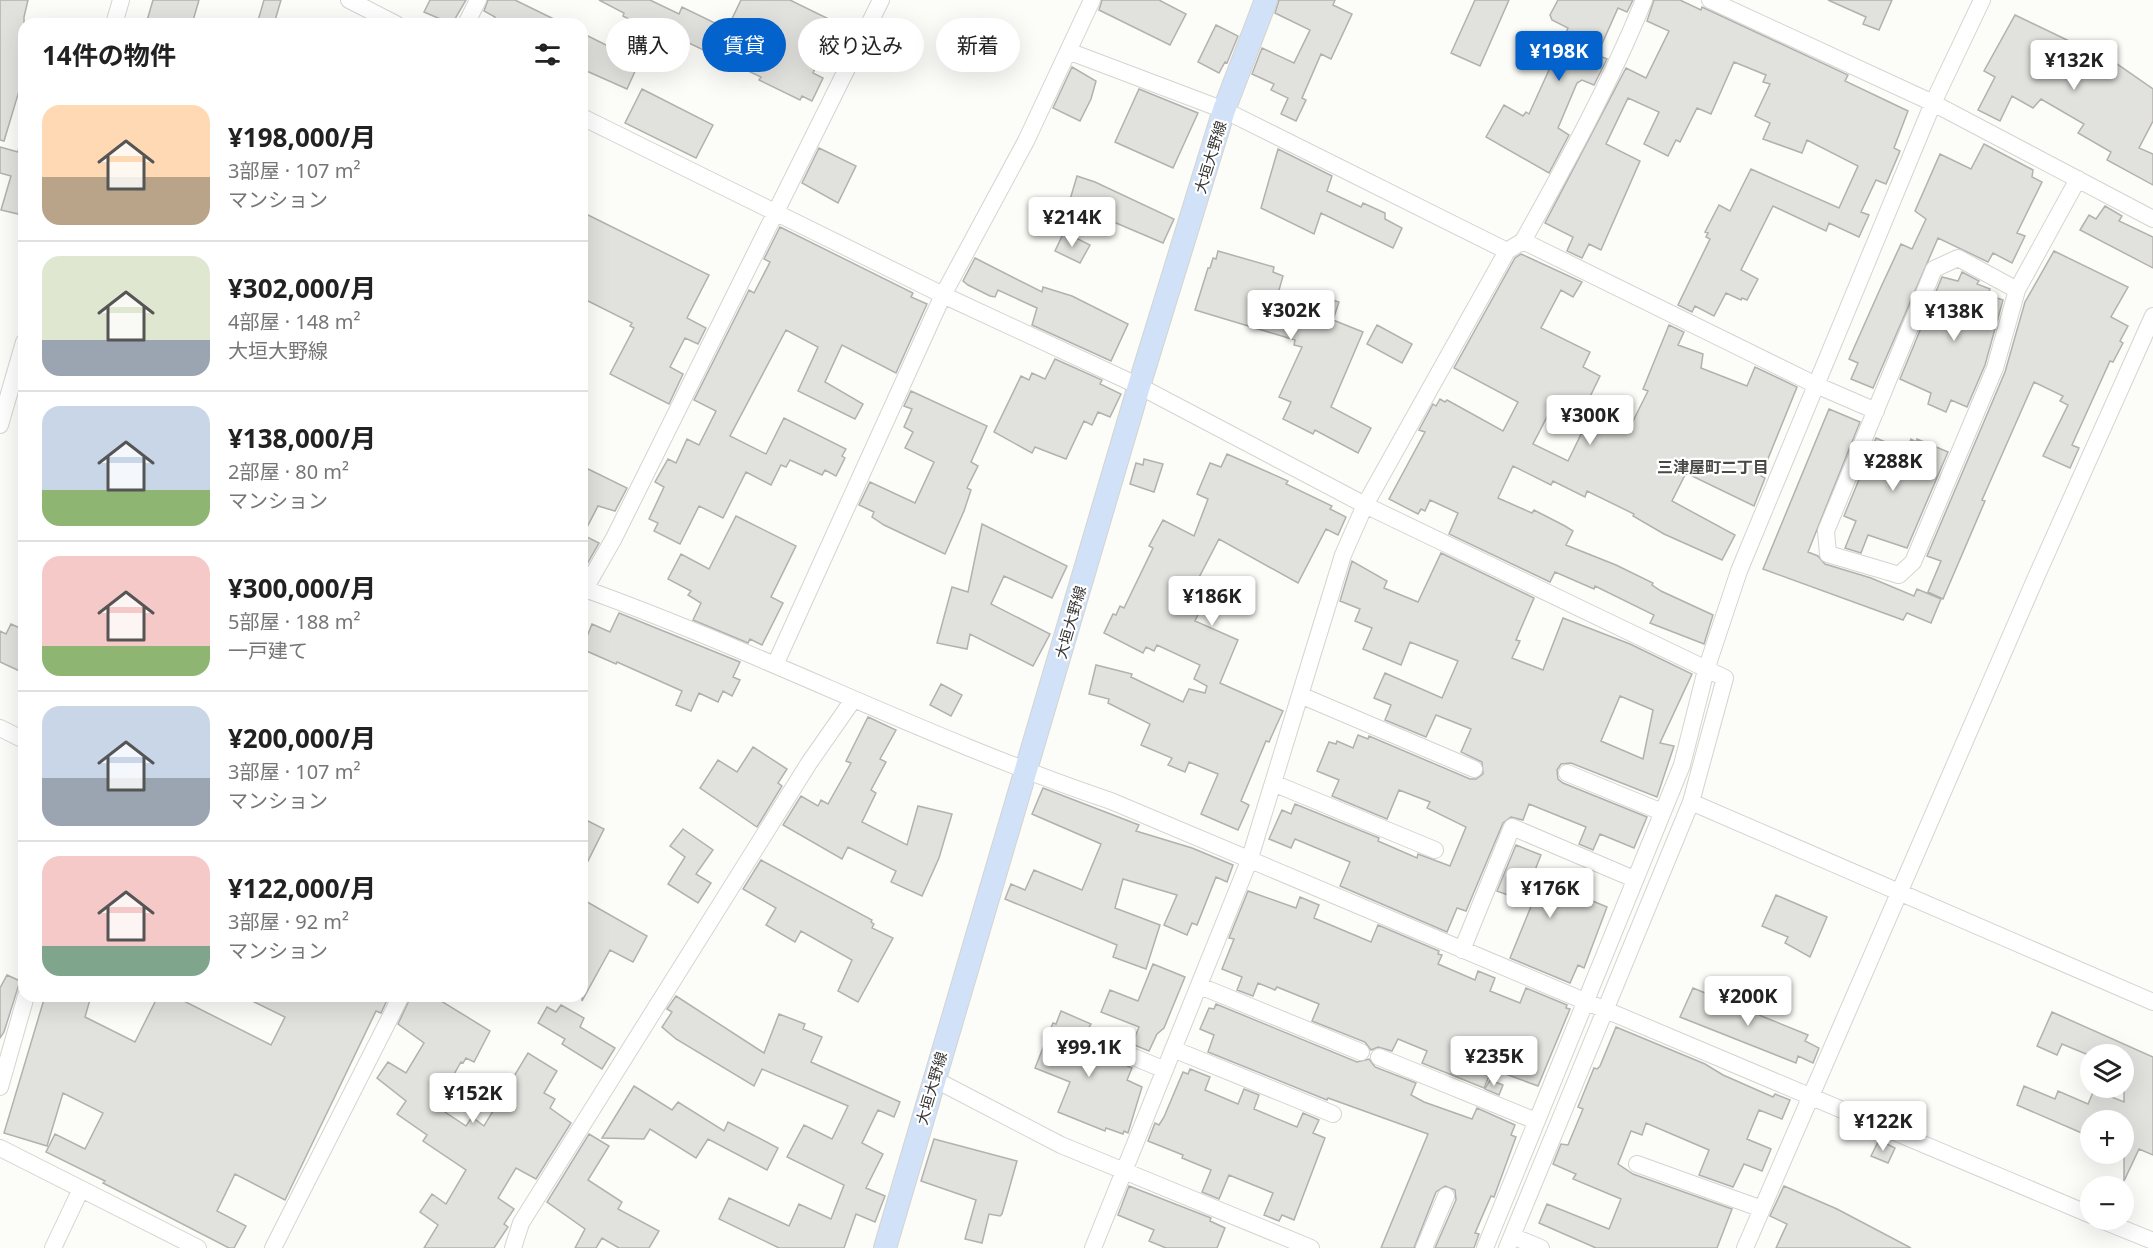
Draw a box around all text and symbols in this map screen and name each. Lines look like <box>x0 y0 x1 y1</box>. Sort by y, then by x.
chip: 購入 <box>606 18 690 72</box>
chip: 賃貸 <box>702 18 786 72</box>
chip: 絞り込み <box>798 18 924 72</box>
chip: 新着 <box>936 18 1020 72</box>
pin: ¥198K <box>1517 31 1601 82</box>
text: 14件の物件 <box>42 37 176 73</box>
text: ¥198K <box>1529 37 1589 64</box>
icon: filters <box>531 38 564 71</box>
pin: ¥132K <box>2032 40 2116 91</box>
text: ¥132K <box>2044 46 2104 73</box>
street label: 大垣大野線 <box>1189 118 1231 196</box>
text: ¥198,000/月 <box>228 119 376 155</box>
icon: home <box>90 129 162 201</box>
text: 3部屋 · 107 m² <box>228 157 360 184</box>
text: マンション <box>228 186 328 213</box>
pin: ¥214K <box>1030 197 1114 248</box>
text: ¥214K <box>1042 203 1102 230</box>
text: ¥302,000/月 <box>228 270 376 306</box>
icon: home <box>90 280 162 352</box>
pin: ¥302K <box>1249 290 1333 341</box>
pin: ¥138K <box>1912 291 1996 342</box>
text: ¥302K <box>1261 296 1321 323</box>
text: ¥138K <box>1924 297 1984 324</box>
text: 4部屋 · 148 m² <box>228 308 360 335</box>
text: 大垣大野線 <box>228 337 328 364</box>
pin: ¥300K <box>1548 395 1632 446</box>
text: ¥300K <box>1560 401 1620 428</box>
text: ¥138,000/月 <box>228 420 376 456</box>
icon: home <box>90 430 162 502</box>
pin: ¥288K <box>1851 441 1935 492</box>
text: ¥288K <box>1863 447 1923 474</box>
district label: 三津屋町二丁目 <box>1657 456 1769 478</box>
text: 2部屋 · 80 m² <box>228 458 349 485</box>
text: マンション <box>228 487 328 514</box>
text: ¥300,000/月 <box>228 570 376 606</box>
pin: ¥186K <box>1170 576 1254 627</box>
icon: home <box>90 580 162 652</box>
text: ¥186K <box>1182 582 1242 609</box>
street label: 大垣大野線 <box>1050 583 1090 661</box>
text: 5部屋 · 188 m² <box>228 608 360 635</box>
text: 一戸建て <box>228 637 308 664</box>
text: ¥200,000/月 <box>228 720 376 756</box>
icon: home <box>90 730 162 802</box>
text: 3部屋 · 107 m² <box>228 758 360 785</box>
text: マンション <box>228 787 328 814</box>
pin: ¥176K <box>1508 868 1592 919</box>
text: ¥122,000/月 <box>228 870 376 906</box>
text: ¥176K <box>1520 874 1580 901</box>
icon: home <box>90 880 162 952</box>
text: 3部屋 · 92 m² <box>228 908 349 935</box>
text: マンション <box>228 937 328 964</box>
pin: ¥200K <box>1706 976 1790 1027</box>
text: ¥200K <box>1718 982 1778 1009</box>
pin: ¥99.1K <box>1040 1027 1138 1078</box>
text: ¥99.1K <box>1057 1033 1121 1060</box>
pin: ¥235K <box>1452 1036 1536 1087</box>
text: ¥235K <box>1464 1042 1524 1069</box>
map controls <box>2080 1044 2134 1230</box>
button: layers <box>2080 1044 2134 1098</box>
street label: 大垣大野線 <box>911 1049 951 1127</box>
pin: ¥152K <box>431 1073 515 1124</box>
text: ¥152K <box>443 1079 503 1106</box>
pin: ¥122K <box>1841 1101 1925 1152</box>
text: ¥122K <box>1853 1107 1913 1134</box>
button: + <box>2080 1110 2134 1164</box>
button: − <box>2080 1176 2134 1230</box>

